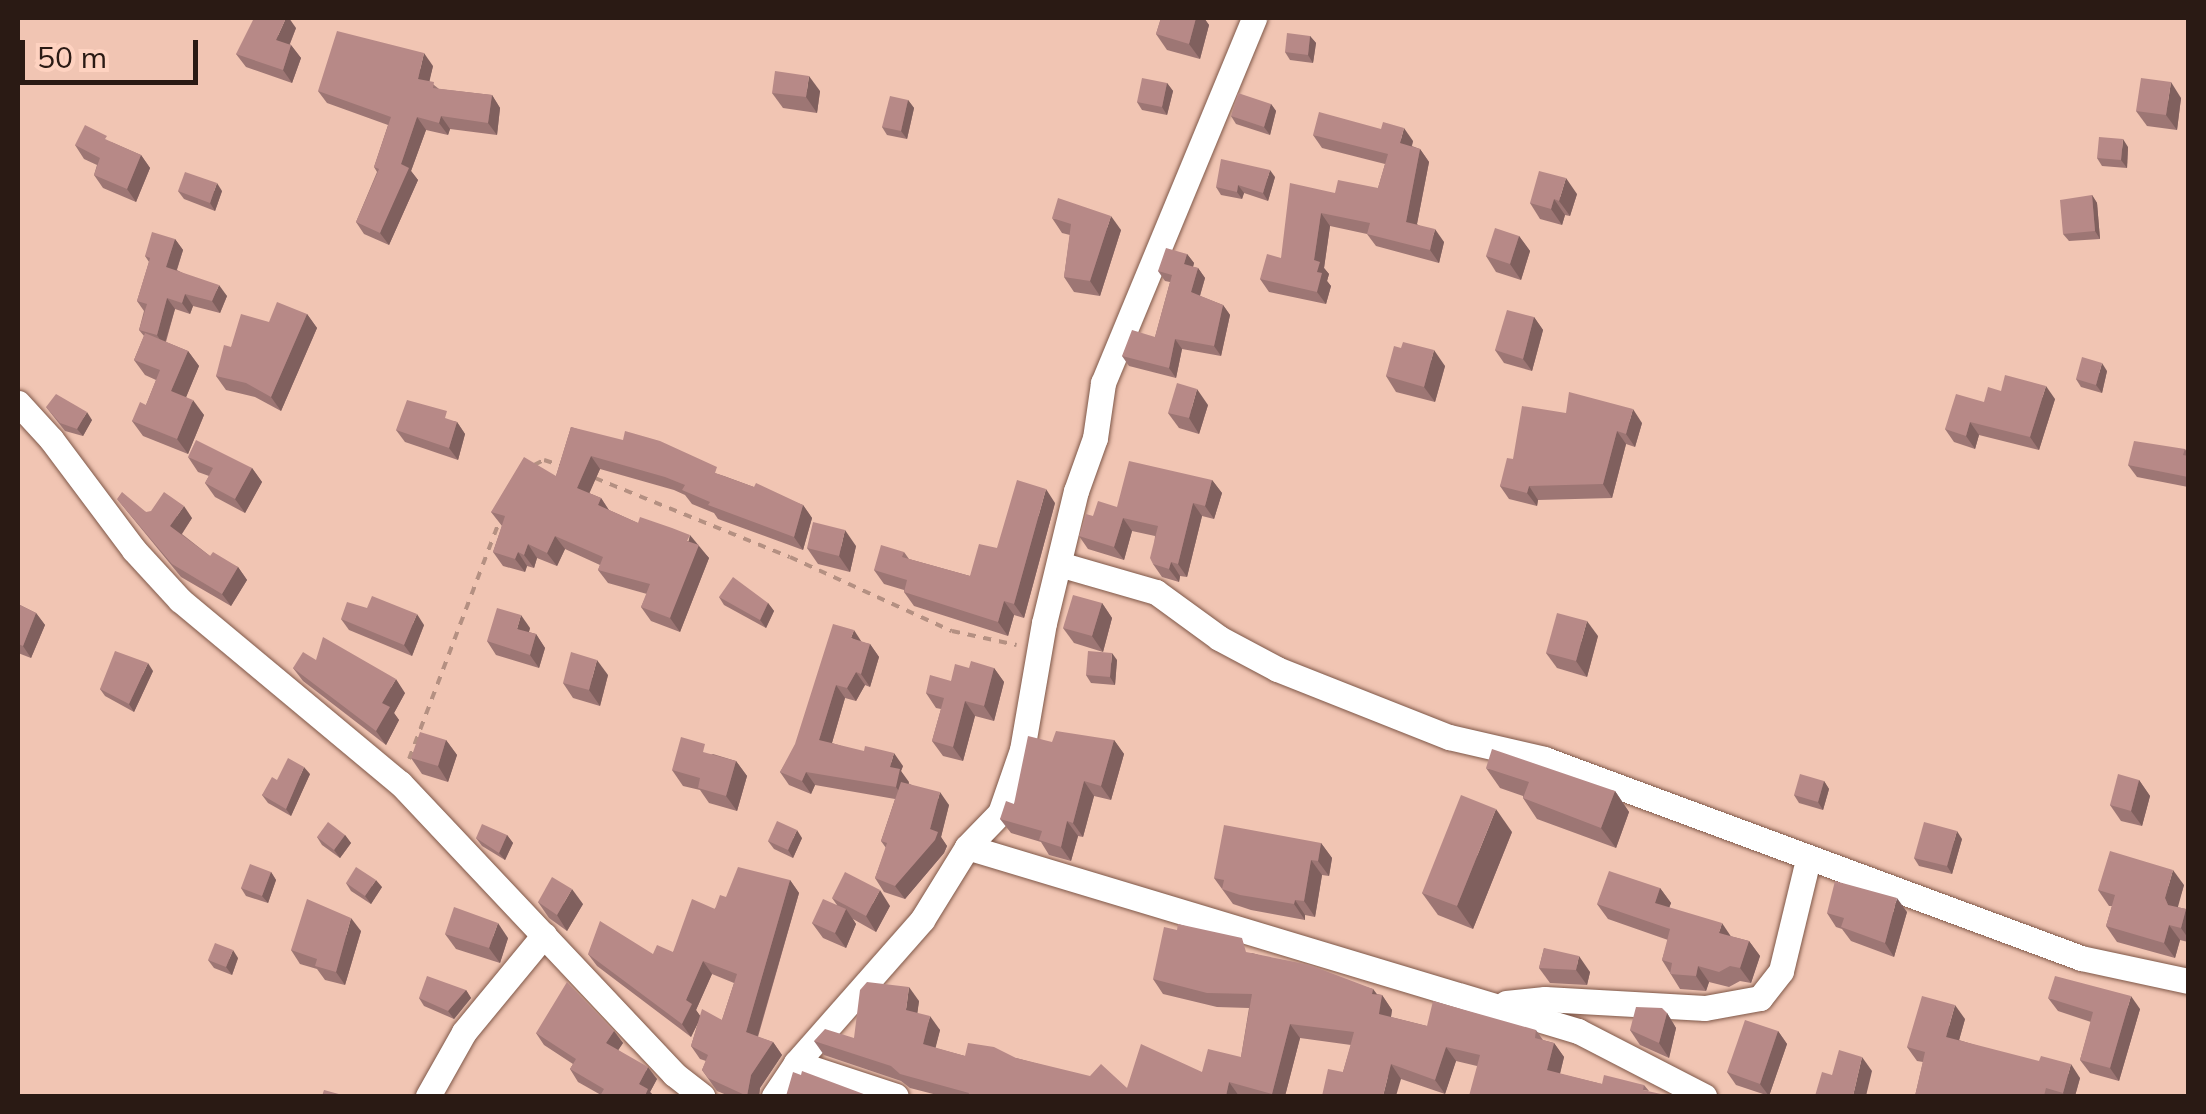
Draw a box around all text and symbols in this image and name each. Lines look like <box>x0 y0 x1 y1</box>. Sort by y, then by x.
scale bar <box>25 20 202 82</box>
text: 50 m <box>37 38 107 76</box>

